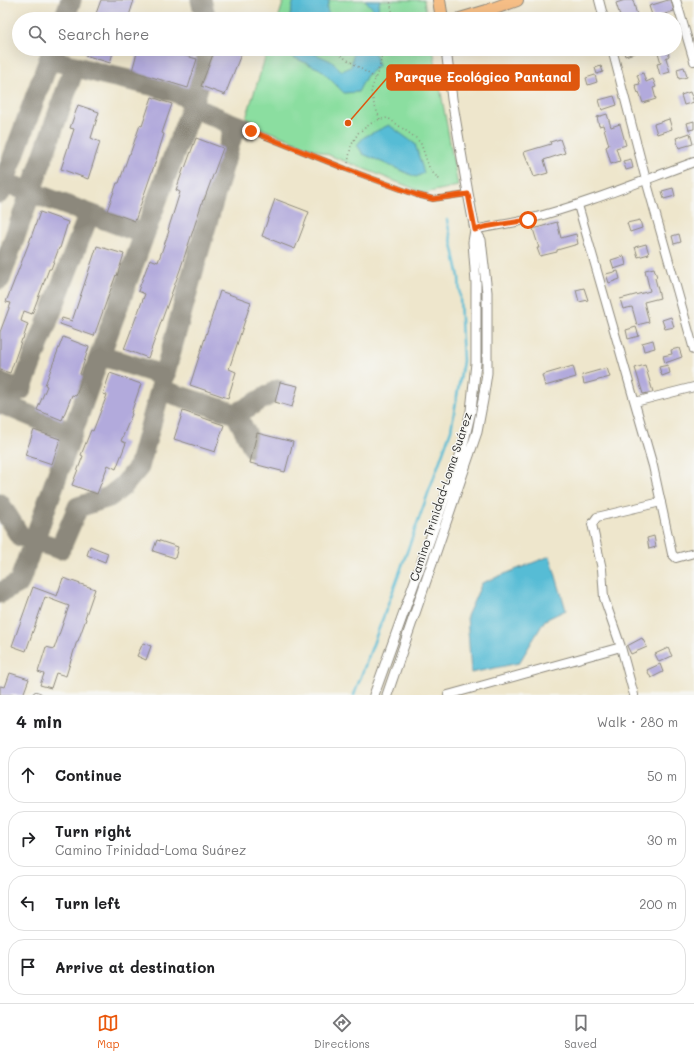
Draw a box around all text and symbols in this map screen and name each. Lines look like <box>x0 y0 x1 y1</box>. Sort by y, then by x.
search box <box>12 12 682 56</box>
icon: search <box>26 23 48 45</box>
text: Search here <box>58 24 149 44</box>
callout: Parque Ecológico Pantanal <box>387 65 579 90</box>
text: Parque Ecológico Pantanal <box>395 68 571 85</box>
route end <box>242 122 260 140</box>
route start <box>519 211 537 229</box>
street label: Camino Trinidad-Loma Suárez <box>405 410 475 583</box>
text: 4 min <box>16 710 62 732</box>
text: Walk · 280 m <box>597 713 678 730</box>
icon: ahead <box>17 764 39 786</box>
text: Continue <box>55 765 122 785</box>
text: 50 m <box>647 767 677 784</box>
text: Turn right <box>55 821 132 841</box>
icon: right <box>17 828 39 850</box>
text: 30 m <box>647 831 677 848</box>
text: Camino Trinidad-Loma Suárez <box>55 841 246 858</box>
icon: left <box>17 892 39 914</box>
text: Turn left <box>55 893 120 913</box>
text: 200 m <box>639 895 677 912</box>
icon: arrive <box>17 956 39 978</box>
text: Arrive at destination <box>55 957 215 977</box>
tab: Map <box>97 1012 120 1051</box>
tab: Directions <box>314 1012 370 1051</box>
tab: Saved <box>564 1012 597 1051</box>

